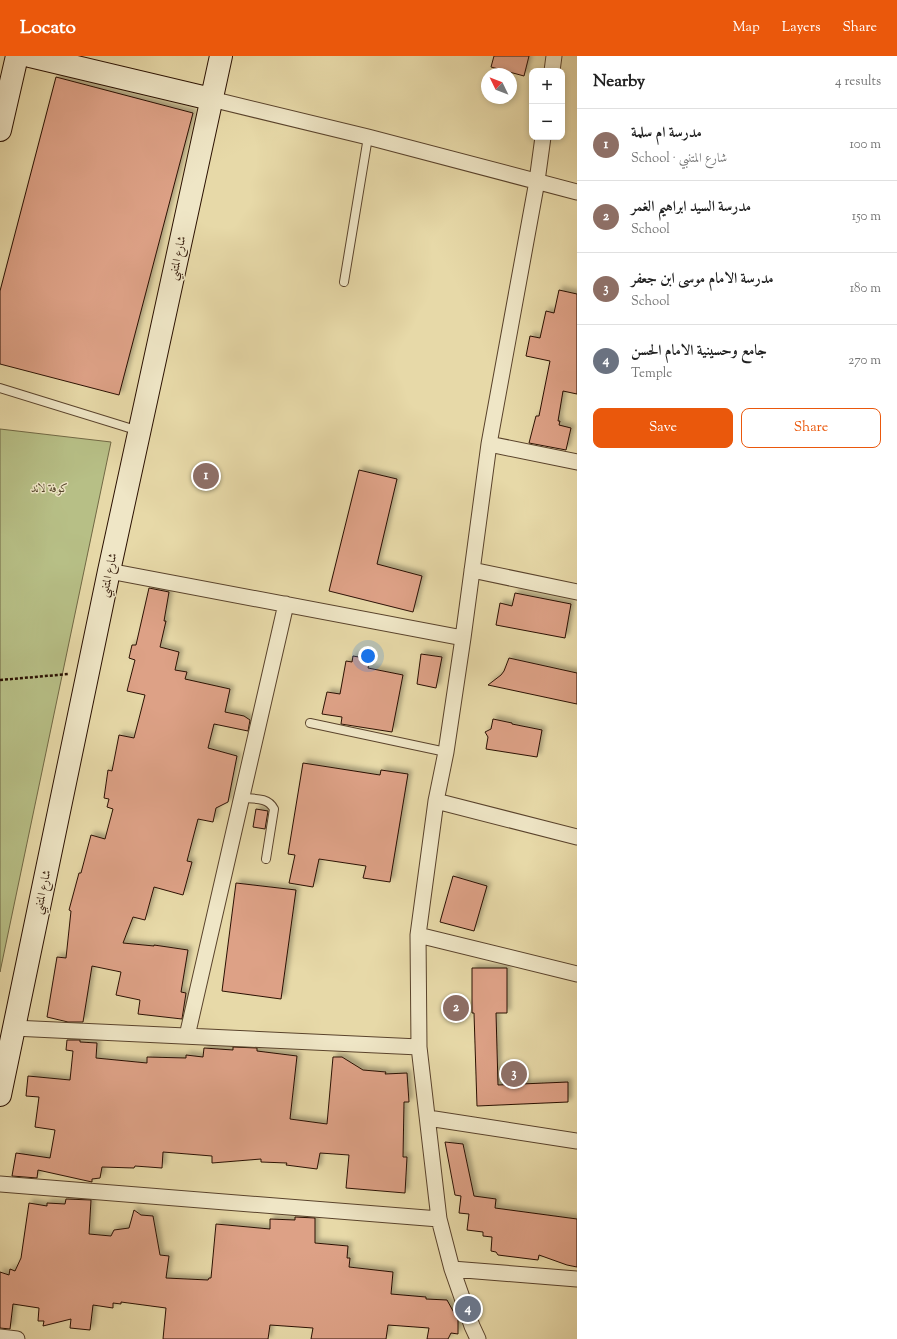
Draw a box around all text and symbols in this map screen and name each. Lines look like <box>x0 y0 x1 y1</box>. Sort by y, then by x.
text: Locato <box>20 15 76 42</box>
text: Map <box>733 18 760 38</box>
text: Layers <box>782 18 820 38</box>
text: Share <box>842 18 877 38</box>
north arrow <box>481 68 517 104</box>
map controls <box>529 68 565 140</box>
button: + <box>529 68 565 104</box>
text: Nearby <box>593 70 645 94</box>
text: 4 results <box>835 73 881 91</box>
button: − <box>529 104 565 140</box>
text: مدرسة ام سلمة <box>631 123 702 144</box>
text: 1 <box>604 136 608 154</box>
text: 100 m <box>849 136 881 154</box>
text: School · شارع المتنبي <box>631 150 727 168</box>
text: مدرسة السيد ابراهيم الغمر <box>631 197 751 218</box>
text: 2 <box>603 208 609 226</box>
text: 150 m <box>852 208 881 226</box>
text: School <box>631 221 670 239</box>
street label: شارع المتنبي <box>165 234 193 282</box>
text: مدرسة الامام موسى ابن جعفر <box>631 269 774 290</box>
text: 3 <box>603 280 609 298</box>
text: 180 m <box>850 280 881 298</box>
text: School <box>631 293 670 311</box>
text: جامع وحسينية الامام الحسن <box>631 341 767 362</box>
text: 4 <box>603 352 609 370</box>
text: 270 m <box>848 352 881 370</box>
text: Temple <box>631 365 672 383</box>
button: Save <box>593 408 733 448</box>
button: Share <box>741 408 881 448</box>
pin: 1 <box>193 461 219 491</box>
park label: كوفة لاند <box>31 480 69 498</box>
street label: شارع المتنبي <box>96 551 124 599</box>
your location <box>358 646 378 666</box>
street label: شارع المتنبي <box>30 868 58 916</box>
pin: 2 <box>443 993 469 1023</box>
pin: 3 <box>501 1059 527 1089</box>
pin: 4 <box>455 1294 481 1324</box>

